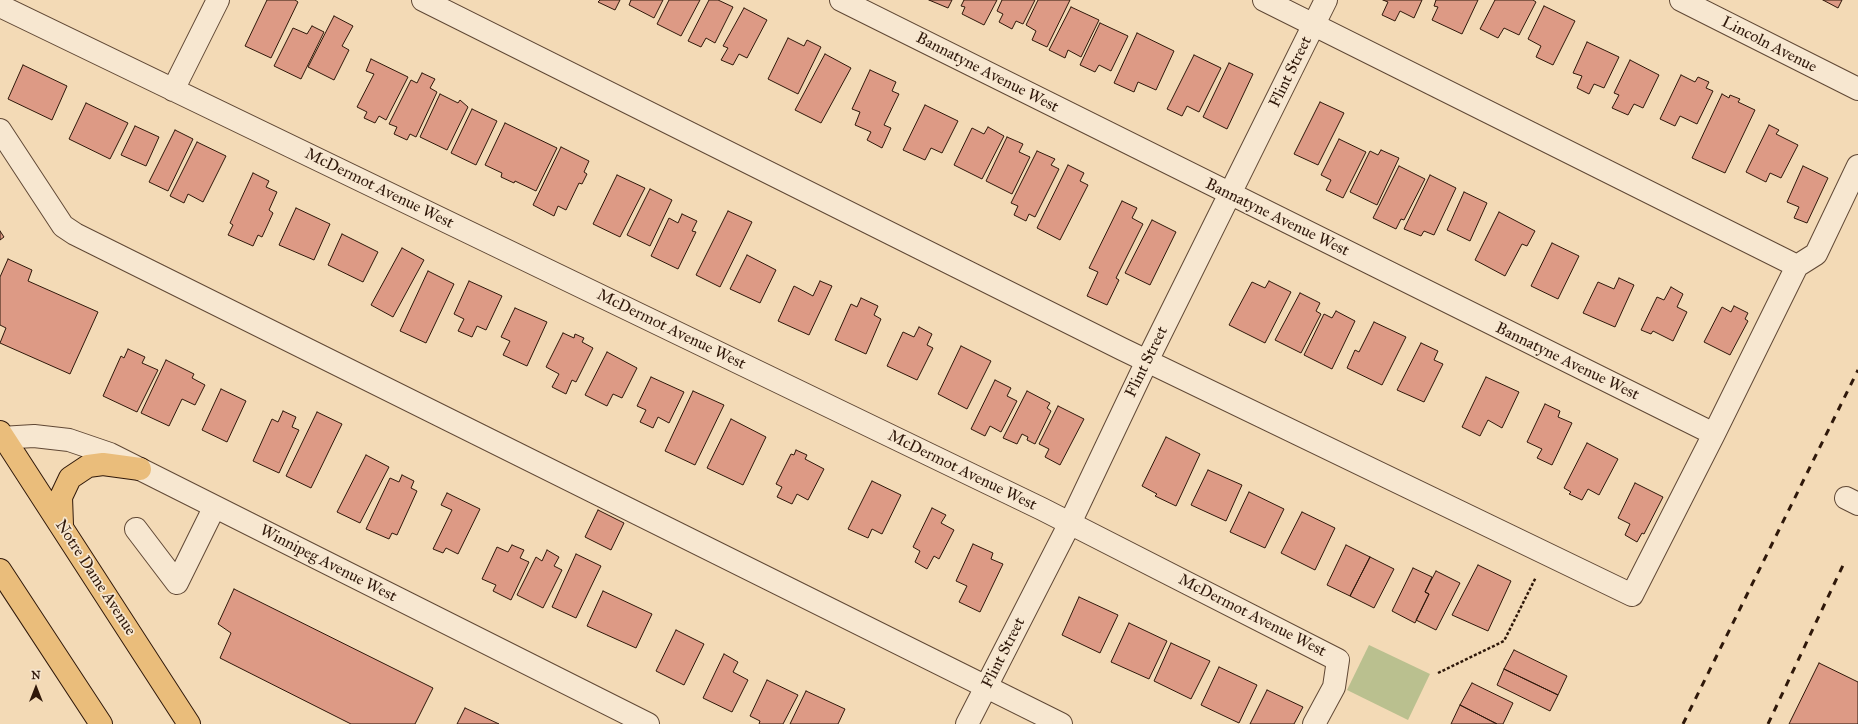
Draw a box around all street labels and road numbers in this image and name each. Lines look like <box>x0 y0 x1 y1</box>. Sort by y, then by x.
street label: Lincoln Avenue <box>1718 13 1820 77</box>
street label: Bannatyne Avenue West <box>912 29 1062 117</box>
street label: Flint Street <box>1266 33 1316 111</box>
street label: McDermot Avenue West <box>301 145 457 233</box>
street label: Bannatyne Avenue West <box>1202 175 1352 261</box>
street label: McDermot Avenue West <box>593 286 749 374</box>
street label: Bannatyne Avenue West <box>1492 319 1642 405</box>
street label: Flint Street <box>1122 323 1172 401</box>
street label: McDermot Avenue West <box>884 427 1040 515</box>
street label: Notre Dame Avenue <box>50 517 140 639</box>
street label: Winnipeg Avenue West <box>256 521 400 607</box>
street label: McDermot Avenue West <box>1175 570 1329 662</box>
street label: Flint Street <box>978 615 1030 691</box>

